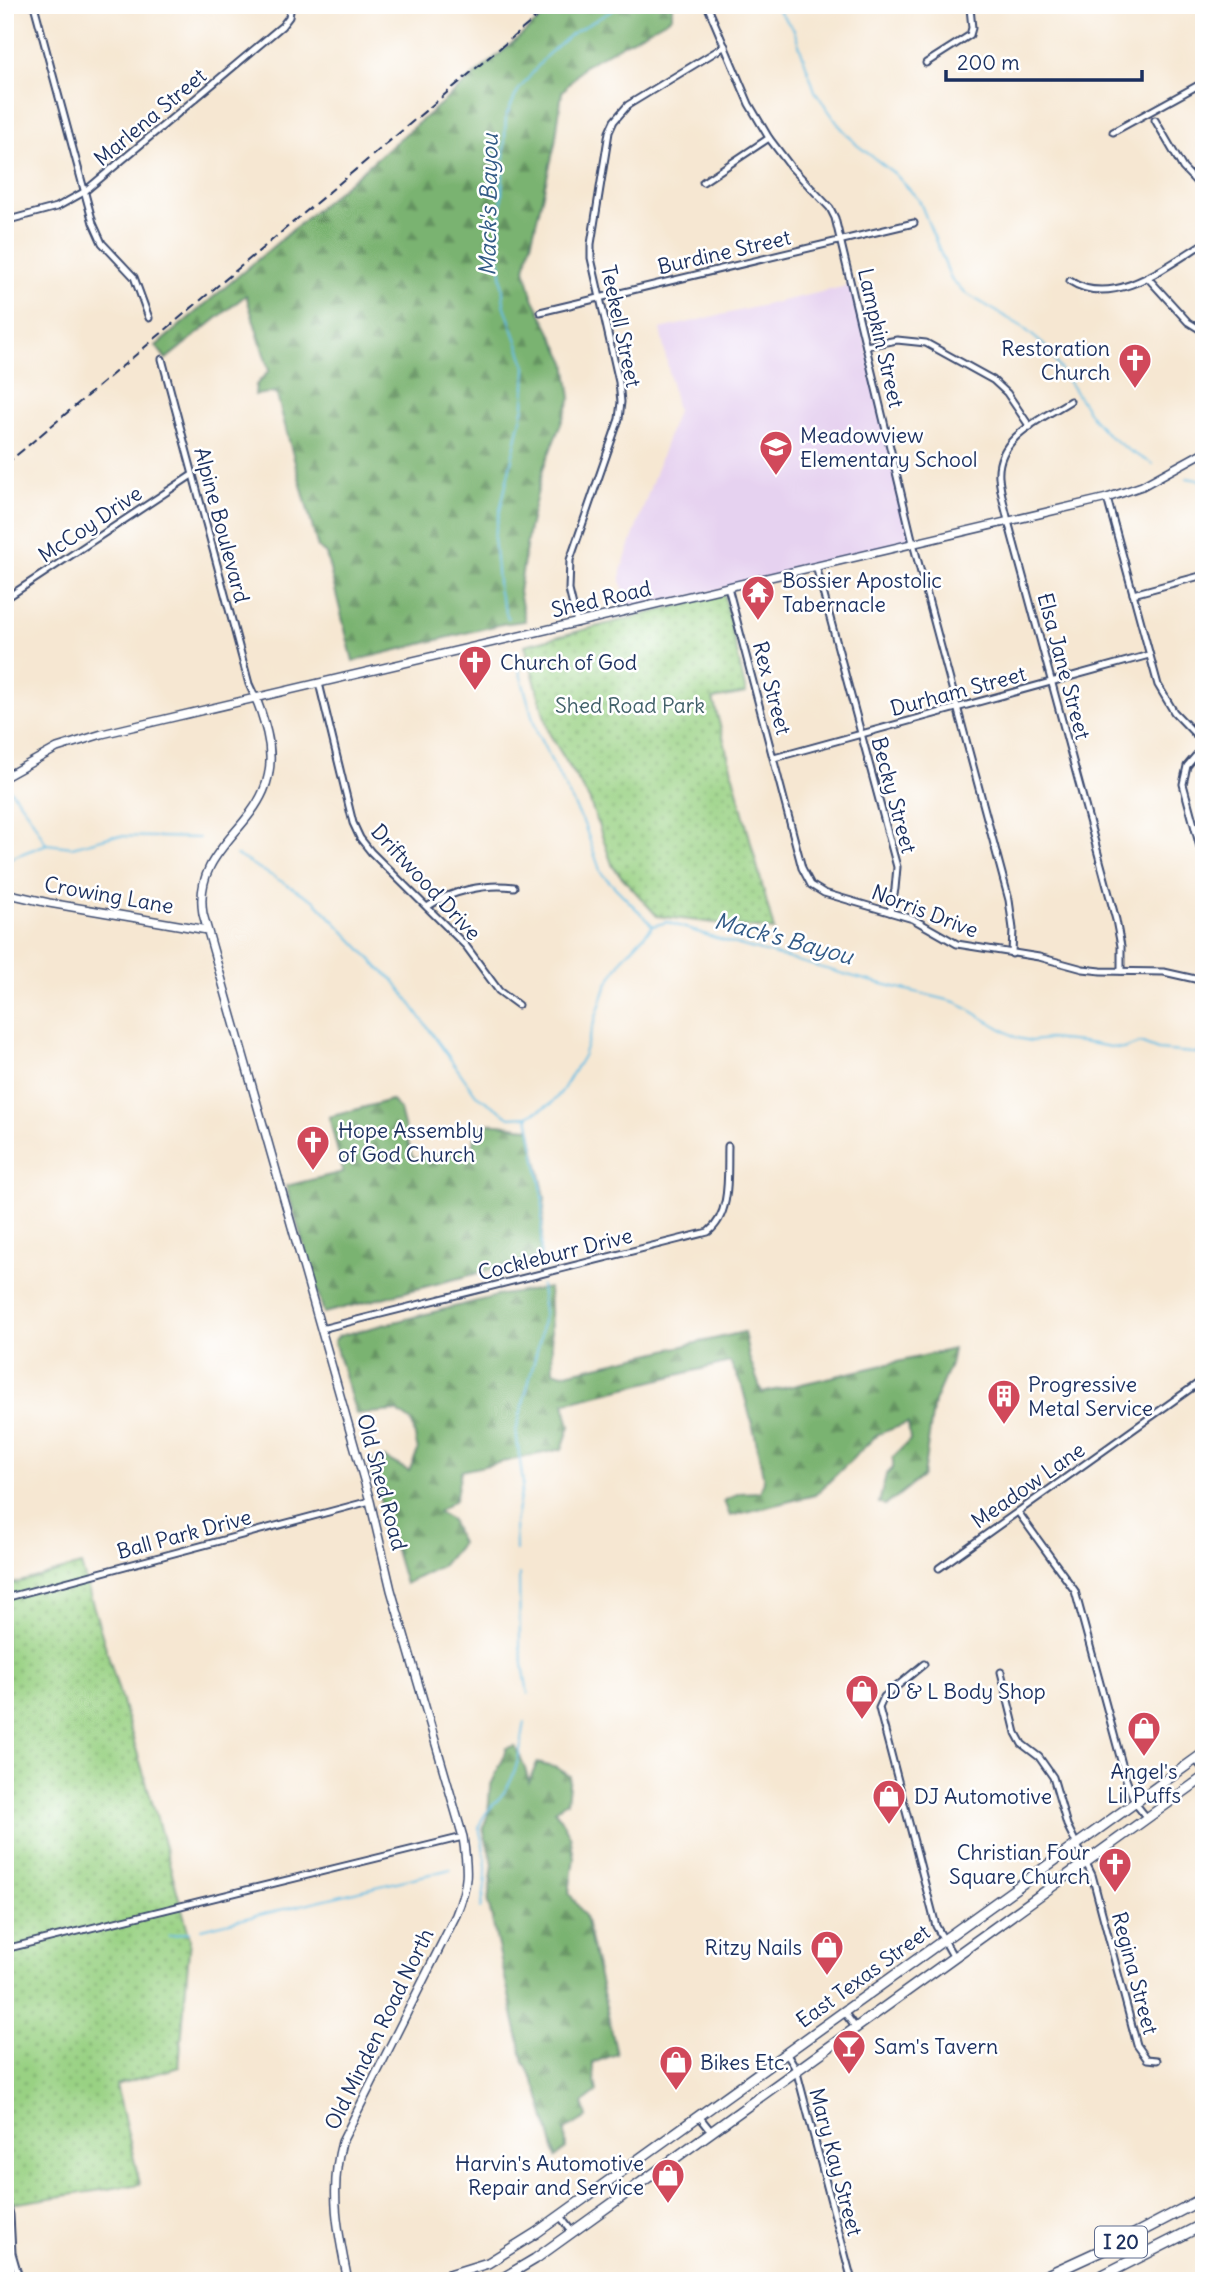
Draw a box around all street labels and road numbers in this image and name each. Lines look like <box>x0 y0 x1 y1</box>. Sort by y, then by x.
street label: Marlena Street <box>88 62 212 172</box>
street label: Burdine Street <box>655 224 793 280</box>
street label: Teekell Street <box>595 262 647 390</box>
street label: Lampkin Street <box>852 266 910 410</box>
street label: Alpine Boulevard <box>188 444 256 606</box>
street label: McCoy Drive <box>33 479 147 569</box>
street label: Shed Road <box>548 574 654 624</box>
street label: Elsa Jane Street <box>1031 590 1097 742</box>
street label: Rex Street <box>747 638 797 738</box>
street label: Durham Street <box>887 660 1029 722</box>
street label: Becky Street <box>866 734 922 856</box>
street label: Driftwood Drive <box>365 818 487 946</box>
street label: Crowing Lane <box>42 870 176 920</box>
street label: Norris Drive <box>868 878 982 944</box>
street label: Cockleburr Drive <box>475 1222 635 1286</box>
street label: Old Shed Road <box>351 1411 413 1553</box>
street label: Meadow Lane <box>966 1436 1090 1534</box>
street label: Ball Park Drive <box>114 1503 254 1565</box>
street label: Regina Street <box>1106 1909 1164 2037</box>
street label: East Texas Street <box>791 1918 935 2034</box>
street label: Old Minden Road North <box>318 1924 440 2134</box>
street label: Mary Kay Street <box>803 2085 869 2239</box>
road number: I 20 <box>1095 2226 1147 2258</box>

